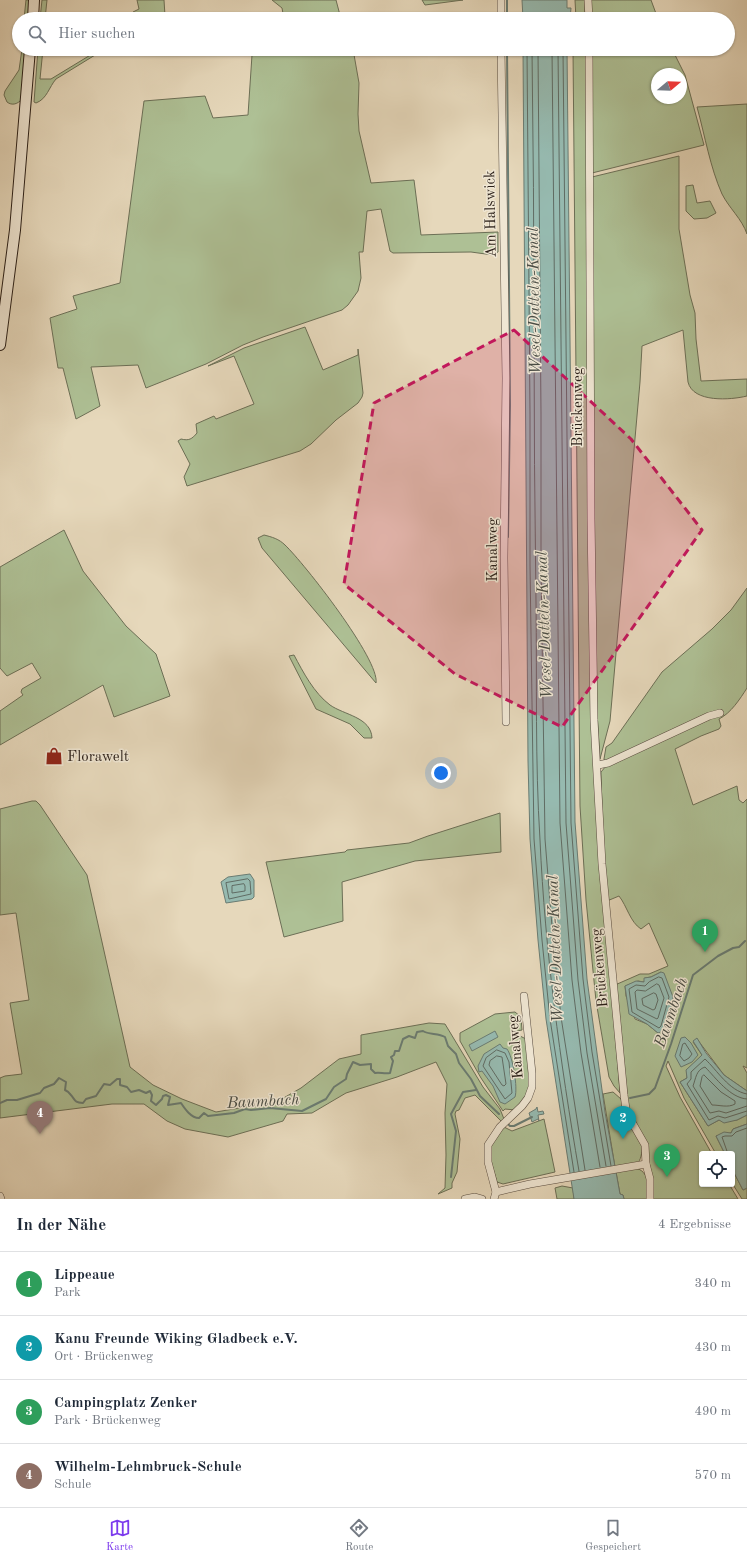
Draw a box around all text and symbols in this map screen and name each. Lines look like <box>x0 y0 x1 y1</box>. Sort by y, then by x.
search box <box>12 12 735 56</box>
icon: search <box>26 23 48 45</box>
text: Hier suchen <box>58 27 135 42</box>
north arrow <box>651 68 687 104</box>
street label: Am Halswick <box>483 170 500 258</box>
water label: Wesel-Datteln-Kanal <box>526 227 544 375</box>
street label: Brückenweg <box>571 367 586 447</box>
street label: Kanalweg <box>486 518 501 582</box>
water label: Wesel-Datteln-Kanal <box>534 550 556 699</box>
shop icon: Florawelt <box>44 746 64 766</box>
place label: Florawelt <box>67 750 129 765</box>
your location <box>431 763 451 783</box>
water label: Wesel-Datteln-Kanal <box>545 874 567 1023</box>
pin: 1 <box>692 919 718 952</box>
street label: Brückenweg <box>590 927 611 1008</box>
water label: Baumbach <box>652 976 691 1051</box>
street label: Kanalweg <box>506 1014 527 1080</box>
water label: Baumbach <box>225 1092 300 1112</box>
pin: 4 <box>27 1101 53 1134</box>
pin: 2 <box>610 1106 636 1139</box>
pin: 3 <box>654 1144 680 1177</box>
map controls <box>699 1151 735 1187</box>
button: locate <box>699 1151 735 1187</box>
text: In der Nähe <box>16 1217 106 1234</box>
text: 4 Ergebnisse <box>658 1218 731 1231</box>
text: Lippeaue <box>54 1268 115 1283</box>
text: 1 <box>25 1277 33 1290</box>
text: 340 m <box>694 1277 731 1290</box>
text: Park <box>54 1286 81 1299</box>
text: Kanu Freunde Wiking Gladbeck e.V. <box>54 1332 298 1347</box>
text: 2 <box>25 1341 33 1354</box>
text: 430 m <box>694 1341 731 1354</box>
text: Ort · Brückenweg <box>54 1350 153 1363</box>
text: Campingplatz Zenker <box>54 1396 197 1411</box>
text: 3 <box>25 1405 33 1418</box>
text: 490 m <box>694 1405 731 1418</box>
text: Park · Brückenweg <box>54 1414 161 1427</box>
text: Wilhelm-Lehmbruck-Schule <box>54 1460 242 1475</box>
text: 4 <box>25 1469 33 1482</box>
text: 570 m <box>694 1469 731 1482</box>
text: Schule <box>54 1478 91 1491</box>
tab: Karte <box>106 1517 133 1555</box>
tab: Route <box>345 1517 373 1555</box>
tab: Gespeichert <box>585 1517 641 1555</box>

